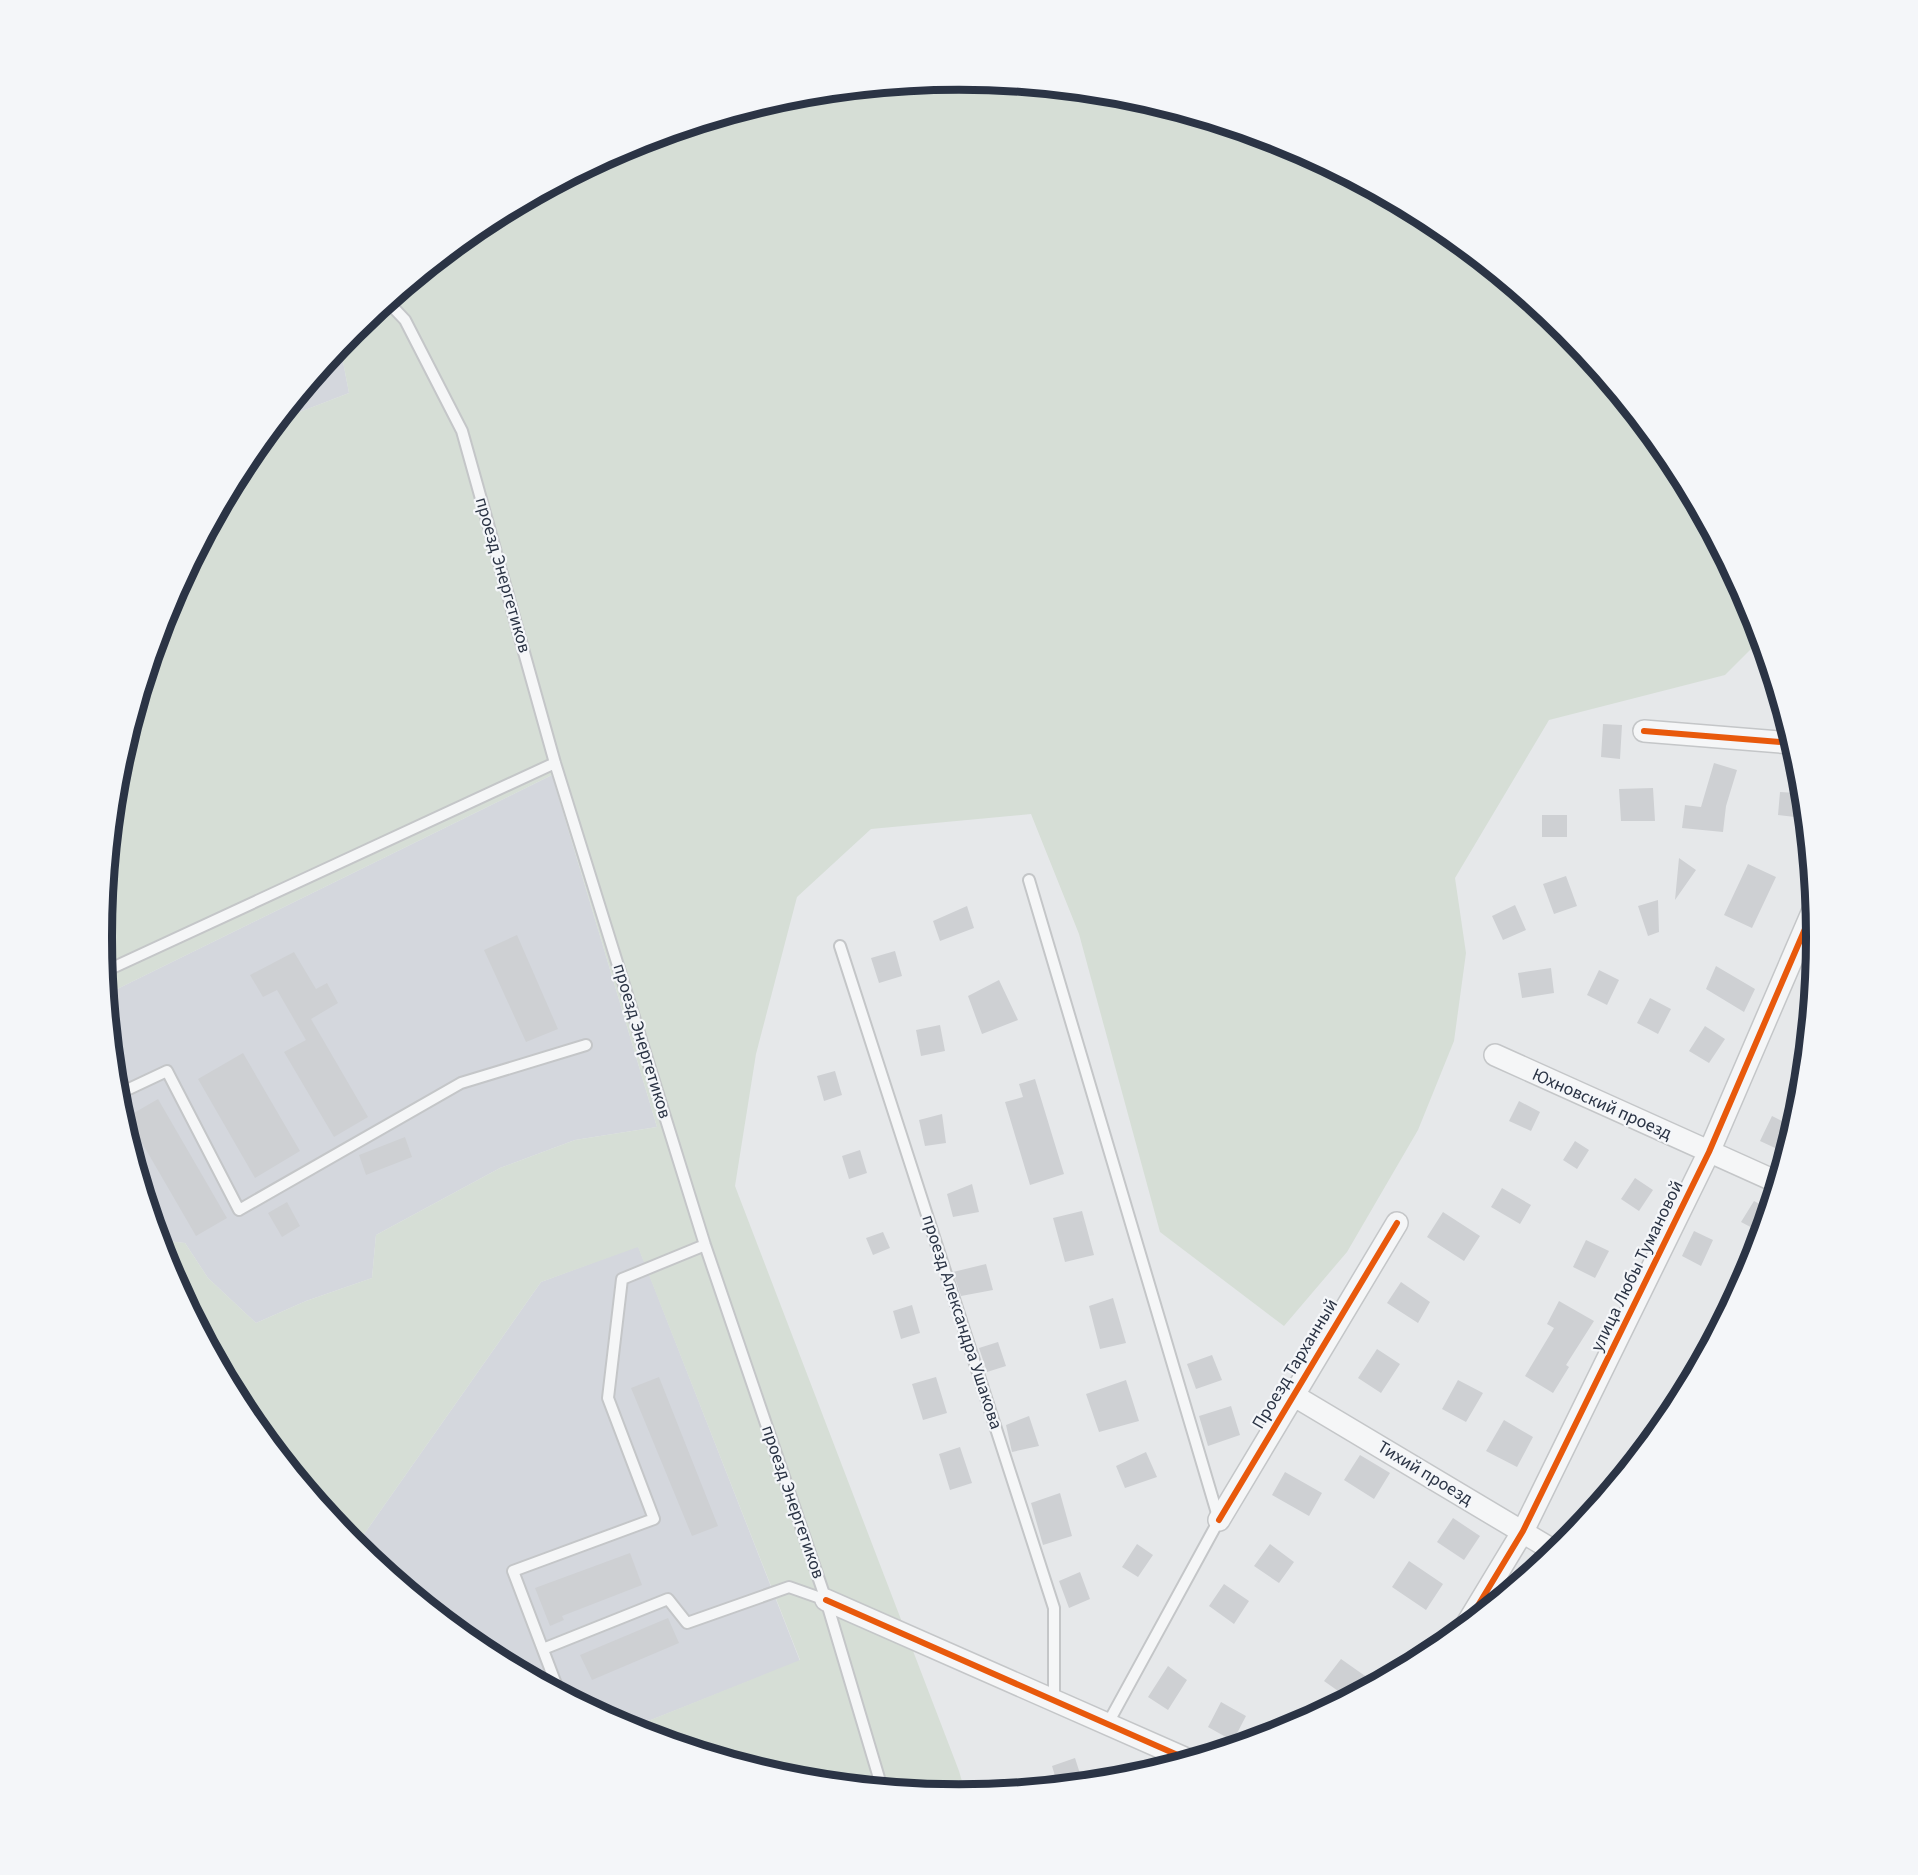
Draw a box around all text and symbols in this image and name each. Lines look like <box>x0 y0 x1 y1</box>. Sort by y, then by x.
street label: проезд Энергетиков <box>469 494 537 656</box>
street label: проезд Энергетиков <box>607 961 677 1121</box>
street label: Юхновский проезд <box>1528 1062 1676 1146</box>
street label: улица Любы Тумановой <box>1585 1176 1689 1356</box>
street label: проезд Александра Ушакова <box>915 1211 1009 1433</box>
street label: Проезд Тарханный <box>1246 1294 1344 1434</box>
street label: проезд Энергетиков <box>755 1422 831 1582</box>
street label: Тихий проезд <box>1373 1435 1478 1512</box>

